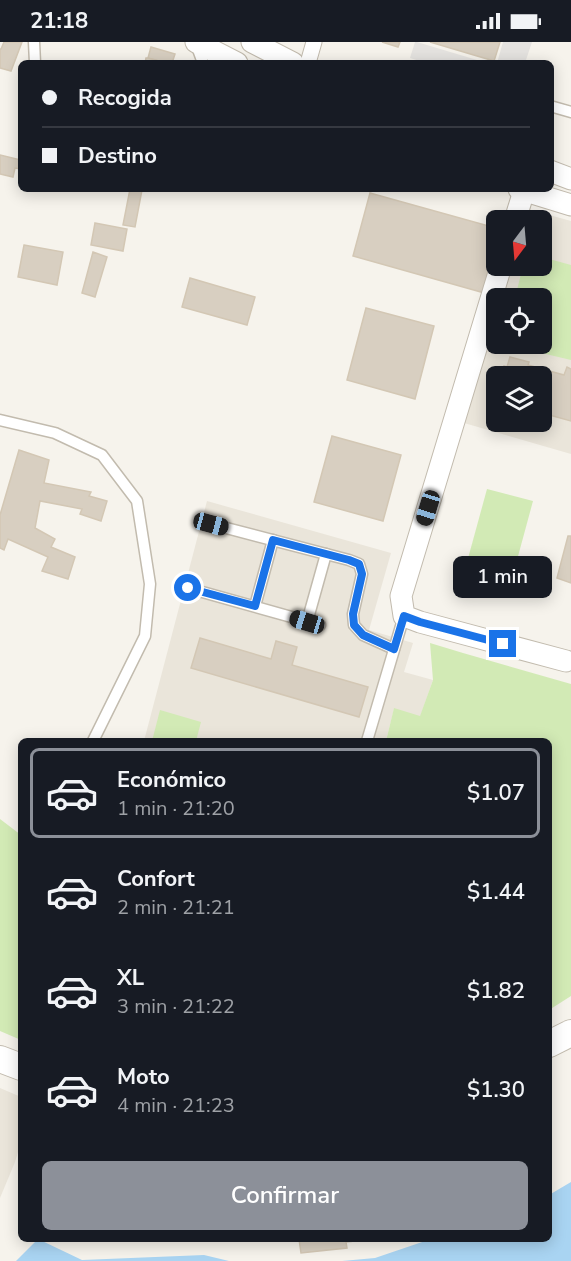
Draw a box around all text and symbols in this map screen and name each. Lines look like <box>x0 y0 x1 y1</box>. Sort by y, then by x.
text: 21:18 <box>30 6 88 36</box>
text: Recogida <box>78 83 172 113</box>
text: Destino <box>78 141 157 171</box>
north arrow <box>486 210 552 276</box>
map controls <box>486 210 552 432</box>
button: locate <box>486 288 552 354</box>
button: layers <box>486 366 552 432</box>
car <box>414 488 442 528</box>
car <box>191 511 231 537</box>
callout: 1 min <box>454 557 552 599</box>
text: 1 min <box>477 563 528 590</box>
route start <box>174 574 201 601</box>
car <box>287 608 327 636</box>
route end <box>489 630 516 657</box>
text: Económico <box>117 765 226 795</box>
icon: car <box>45 766 99 820</box>
text: $1.07 <box>467 778 525 808</box>
text: 1 min · 21:20 <box>117 795 235 822</box>
text: Confort <box>117 864 195 894</box>
icon: car <box>45 865 99 919</box>
text: $1.44 <box>467 877 525 907</box>
text: 2 min · 21:21 <box>117 894 235 921</box>
text: XL <box>117 963 144 993</box>
icon: car <box>45 964 99 1018</box>
text: $1.82 <box>467 976 525 1006</box>
text: 3 min · 21:22 <box>117 993 235 1020</box>
text: Moto <box>117 1062 170 1092</box>
icon: car <box>45 1063 99 1117</box>
text: $1.30 <box>467 1075 525 1105</box>
text: 4 min · 21:23 <box>117 1092 235 1119</box>
button: Confirmar <box>42 1161 528 1230</box>

